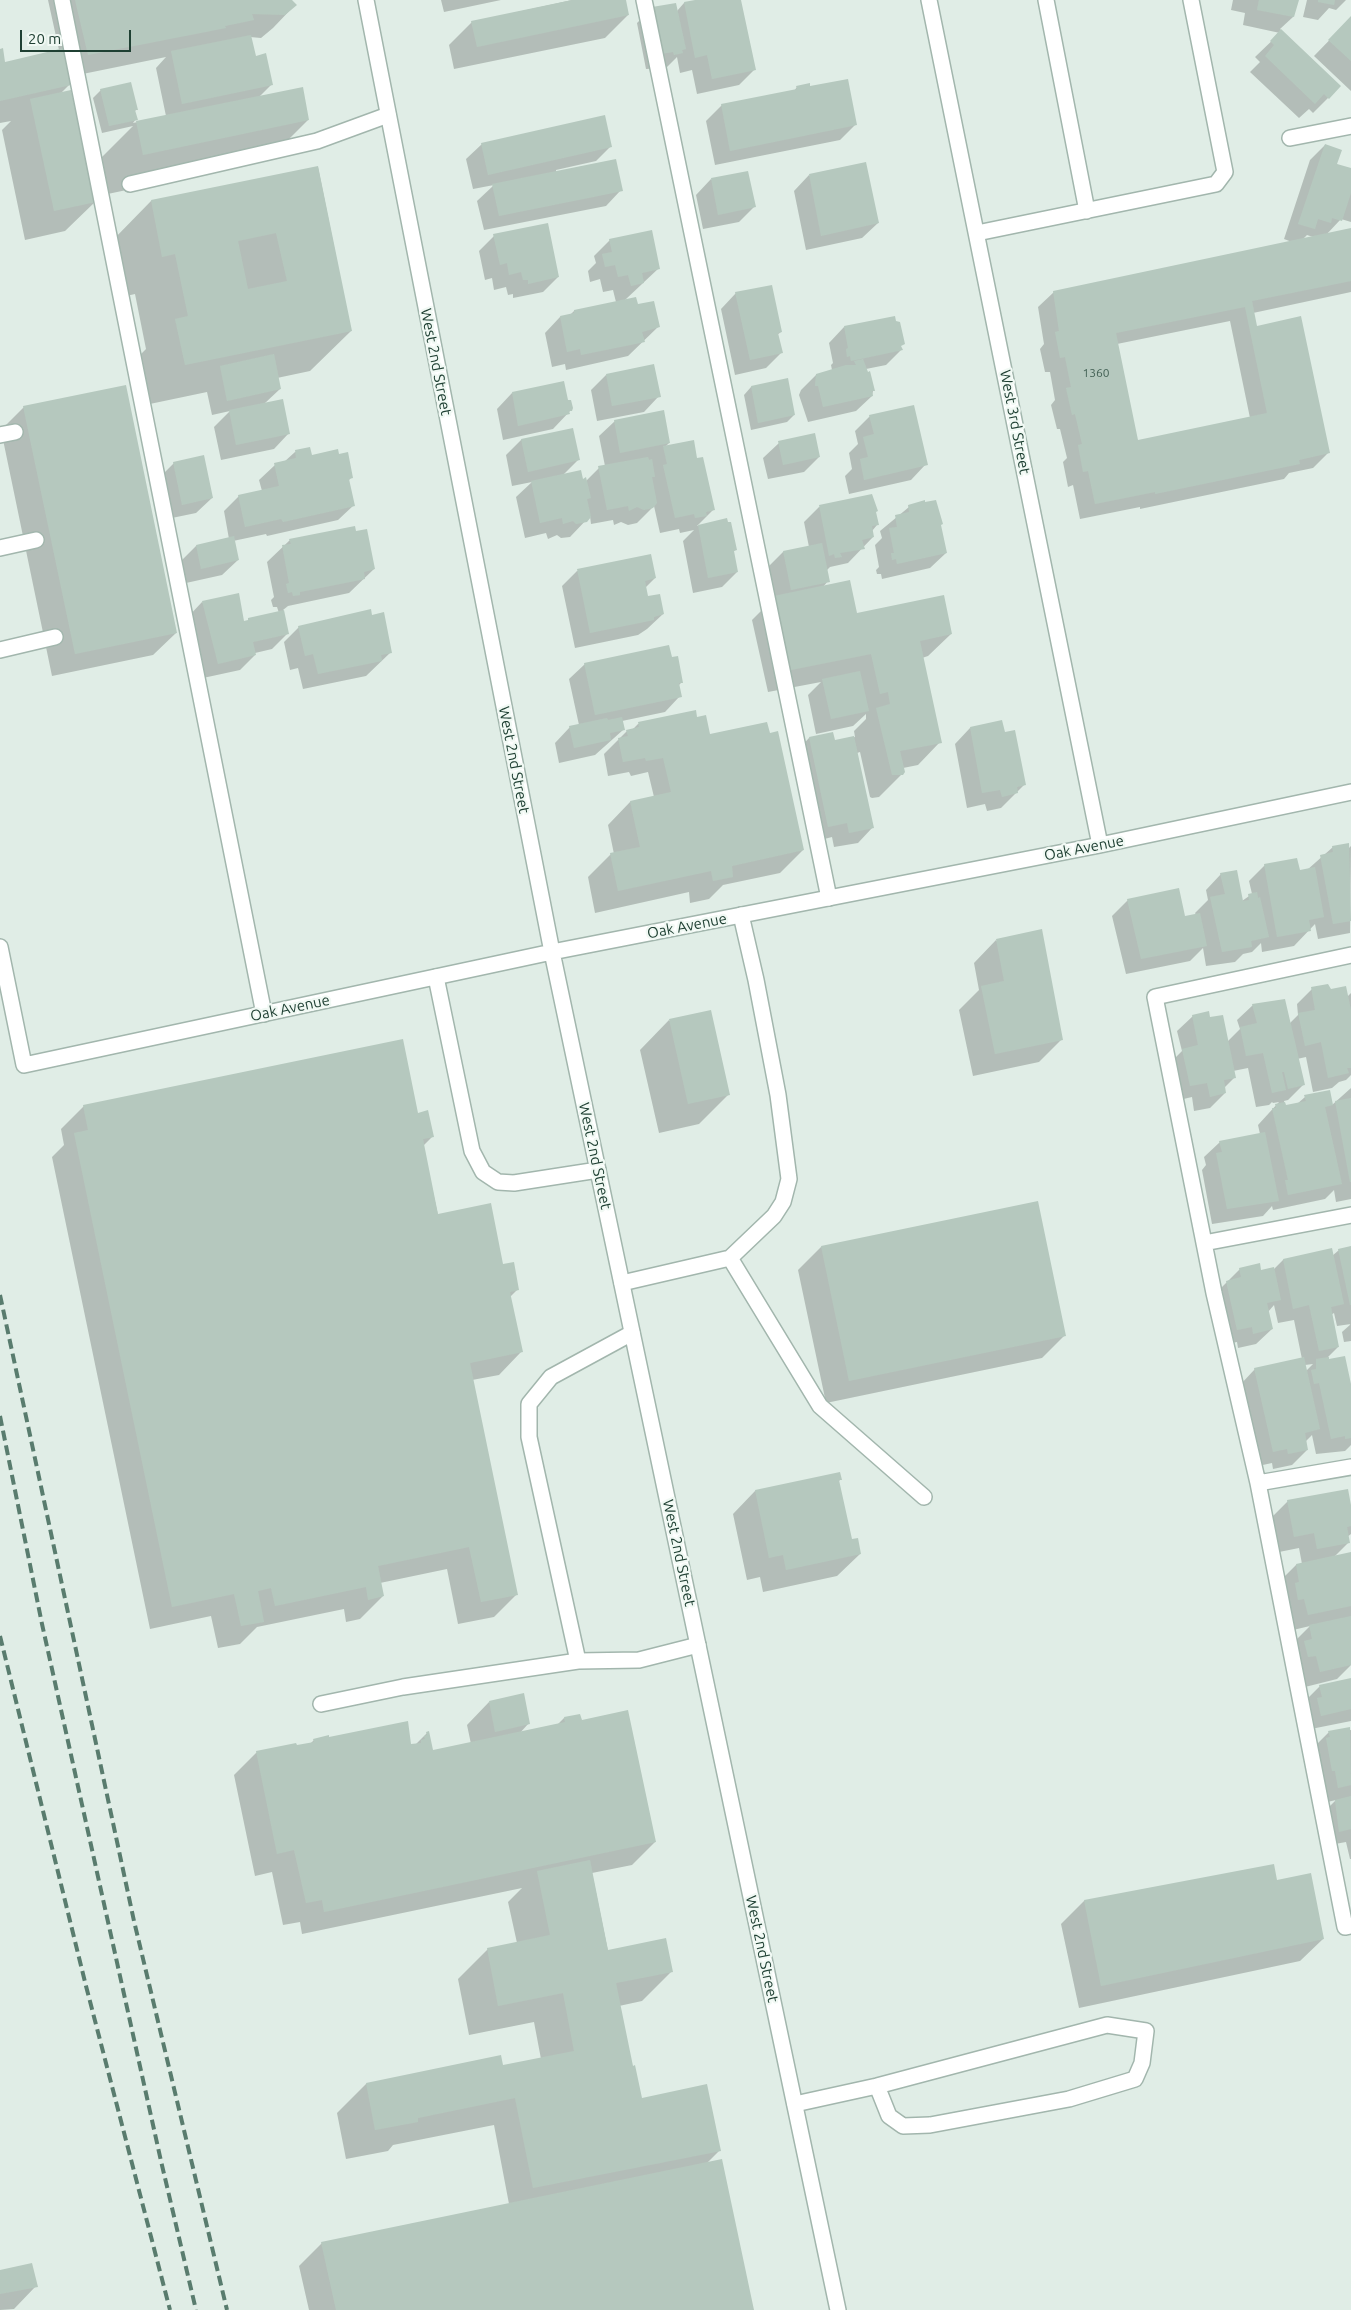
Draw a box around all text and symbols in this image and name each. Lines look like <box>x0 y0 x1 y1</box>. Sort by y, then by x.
scale bar <box>22 20 134 52</box>
text: 20 m <box>28 30 61 47</box>
street label: West 2nd Street <box>417 307 455 417</box>
house number: 1360 <box>1082 366 1110 380</box>
street label: West 3rd Street <box>996 368 1034 476</box>
street label: West 2nd Street <box>495 705 533 815</box>
street label: Oak Avenue <box>1043 831 1125 865</box>
street label: Oak Avenue <box>646 909 728 943</box>
street label: Oak Avenue <box>249 991 331 1025</box>
street label: West 2nd Street <box>575 1101 615 1211</box>
street label: West 2nd Street <box>659 1498 699 1608</box>
street label: West 2nd Street <box>742 1894 782 2004</box>

